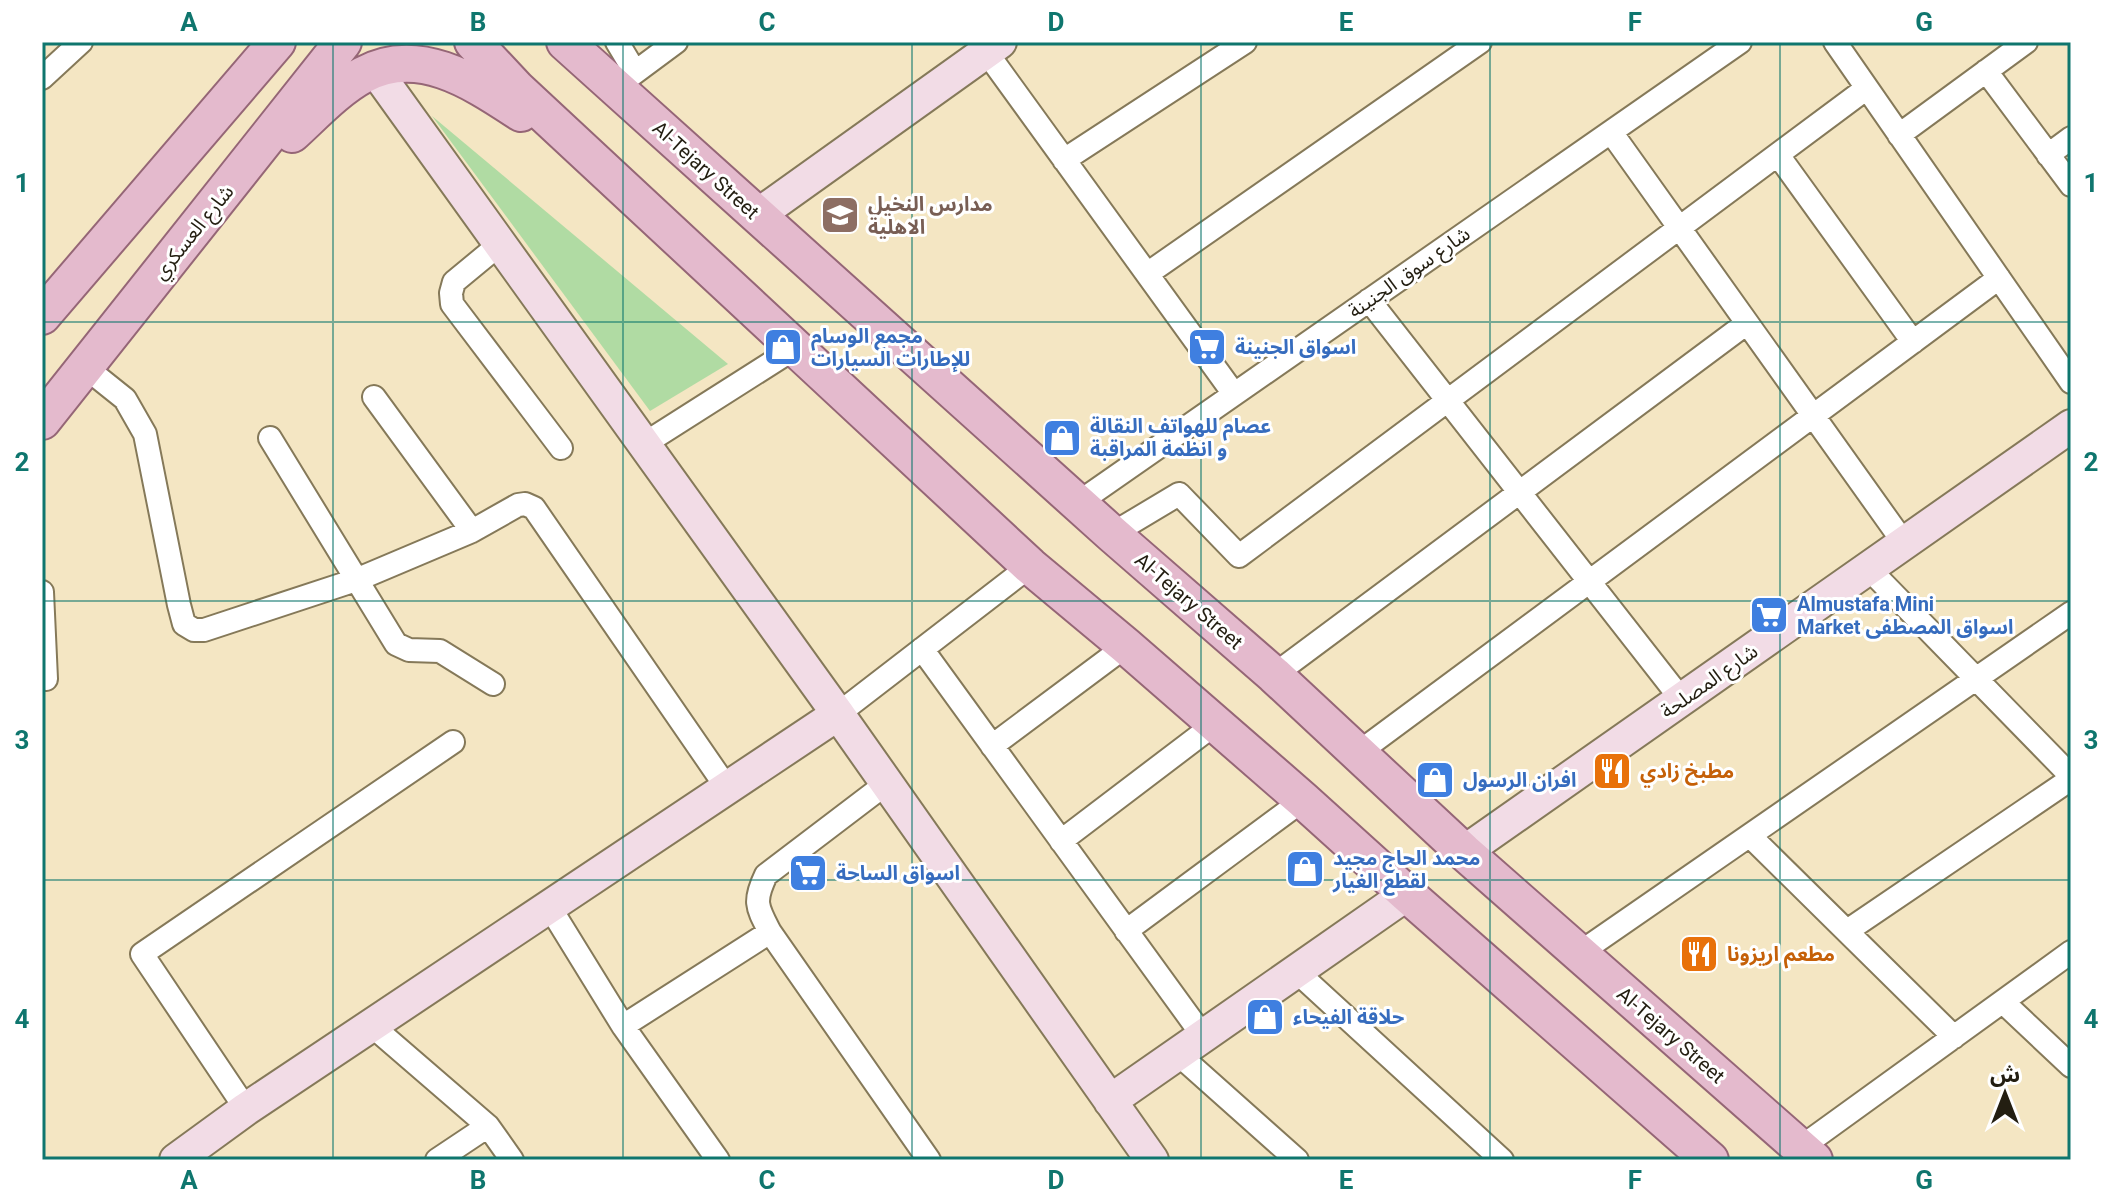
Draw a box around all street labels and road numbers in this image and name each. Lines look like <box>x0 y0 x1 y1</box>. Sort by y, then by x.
street label: Al-Tejary Street <box>648 116 764 224</box>
street label: شارع العسكري <box>148 180 241 286</box>
street label: شارع سوق الجنينة <box>1344 221 1476 325</box>
street label: Al-Tejary Street <box>1130 548 1248 654</box>
street label: شارع المصلحة <box>1656 639 1764 726</box>
street label: Al-Tejary Street <box>1612 982 1730 1088</box>

